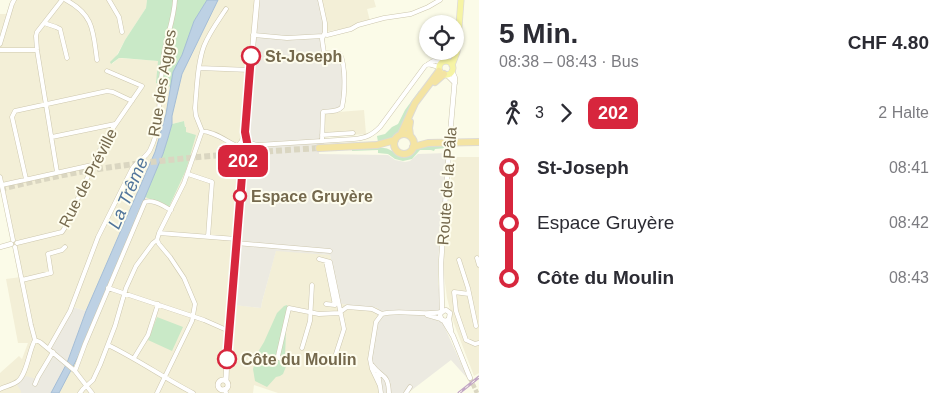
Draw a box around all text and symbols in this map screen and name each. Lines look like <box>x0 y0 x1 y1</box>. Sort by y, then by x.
map controls <box>419 15 464 60</box>
button: locate <box>419 15 464 60</box>
text: 5 Min. <box>499 18 578 49</box>
street label: Rue des Agges <box>145 28 179 138</box>
text: CHF 4.80 <box>848 32 929 53</box>
marker: St-Joseph <box>241 46 261 66</box>
place label: St-Joseph <box>265 48 342 65</box>
text: 08:38 – 08:43 · Bus <box>499 53 639 70</box>
icon: walk <box>499 99 527 127</box>
icon: forward <box>552 99 580 127</box>
text: 202 <box>598 103 628 123</box>
text: 3 <box>535 104 544 121</box>
text: 2 Halte <box>878 104 929 121</box>
street label: Rue de Préville <box>56 126 120 230</box>
street label: Route de la Pâla <box>434 126 460 246</box>
line badge: 202 <box>214 145 272 177</box>
text: 202 <box>228 151 258 171</box>
water label: La Trême <box>104 154 152 232</box>
text: St-Joseph <box>537 157 629 178</box>
text: 08:41 <box>889 159 929 176</box>
place label: Espace Gruyère <box>251 188 373 205</box>
marker: Espace Gruyère <box>233 189 247 203</box>
text: Espace Gruyère <box>537 212 674 233</box>
text: 08:42 <box>889 214 929 231</box>
text: Côte du Moulin <box>537 267 674 288</box>
text: 08:43 <box>889 269 929 286</box>
marker: Côte du Moulin <box>217 349 237 369</box>
place label: Côte du Moulin <box>241 351 357 368</box>

